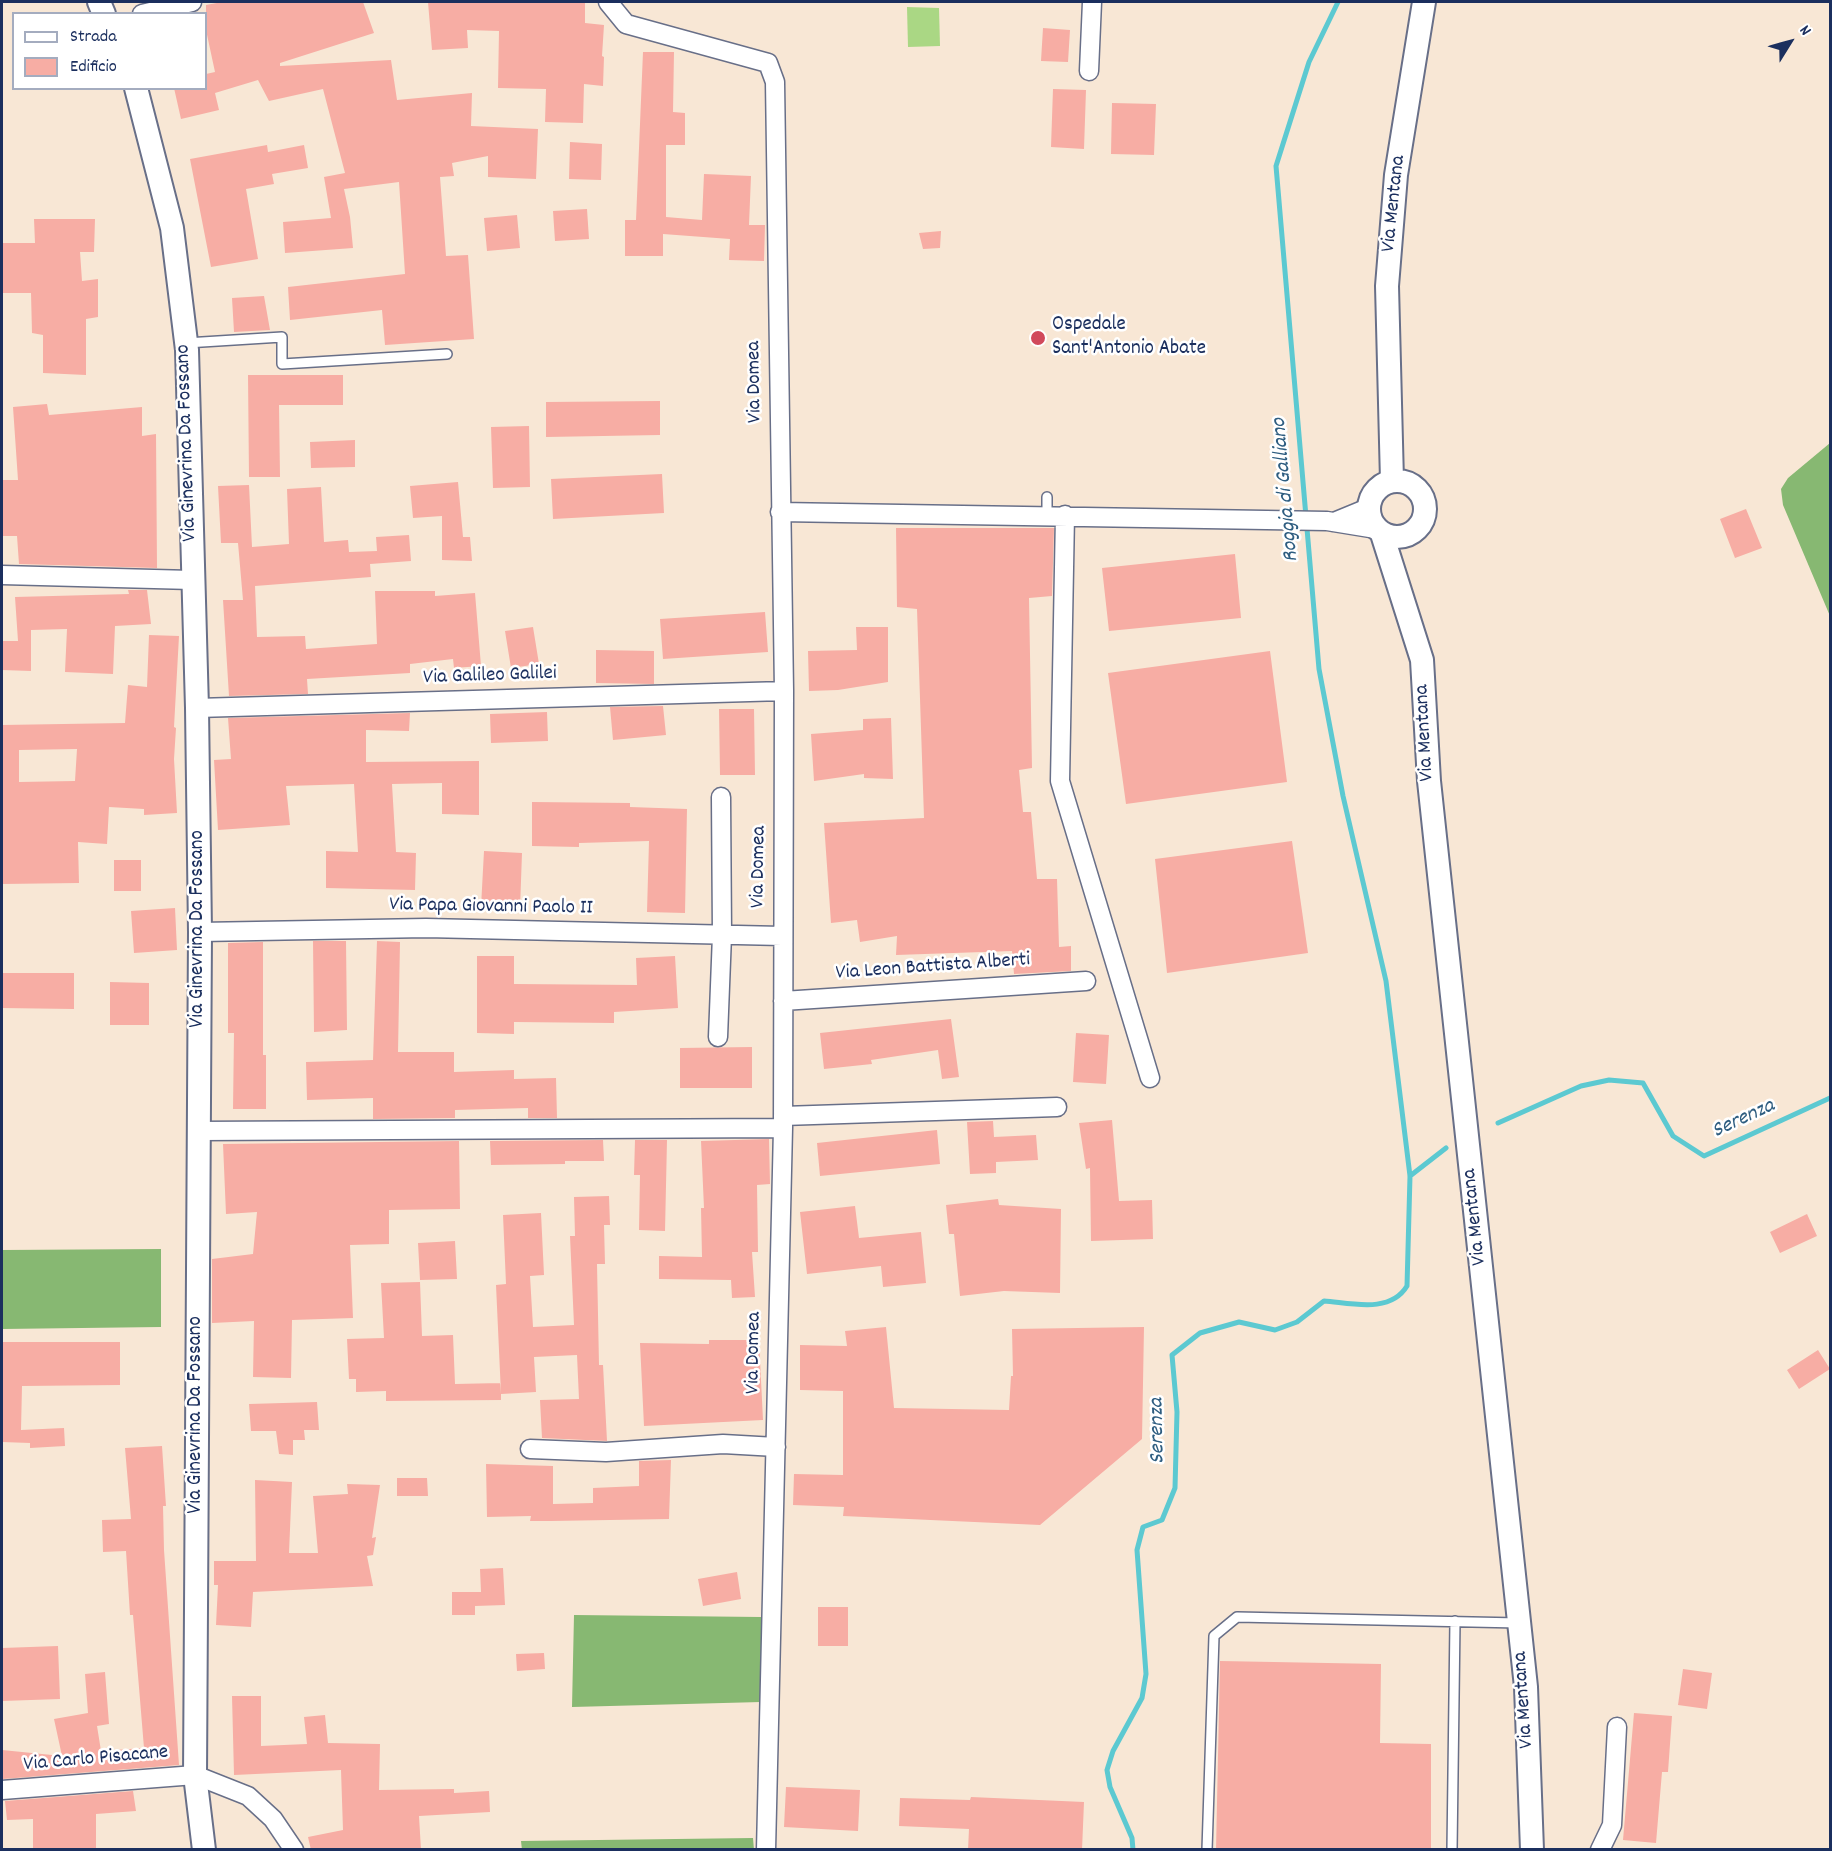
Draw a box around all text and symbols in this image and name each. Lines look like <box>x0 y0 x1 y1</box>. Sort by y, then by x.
legend <box>12 12 207 90</box>
north arrow <box>1760 12 1820 72</box>
text: N <box>1793 21 1816 41</box>
text: Strada <box>70 25 117 50</box>
text: Edificio <box>70 55 117 80</box>
street label: Via Mentana <box>1377 154 1413 254</box>
place label: Ospedale Sant'Antonio Abate <box>1052 313 1206 363</box>
marker: Ospedale Sant'Antonio Abate <box>1029 329 1047 347</box>
street label: Via Domea <box>743 341 769 423</box>
street label: Via Ginevrina Da Fossano <box>172 344 204 542</box>
water label: Roggia di Galliano <box>1268 417 1306 563</box>
street label: Via Galileo Galilei <box>423 662 557 692</box>
street label: Via Mentana <box>1411 684 1441 782</box>
street label: Via Domea <box>747 826 773 908</box>
street label: Via Ginevrina Da Fossano <box>186 830 212 1028</box>
street label: Via Papa Giovanni Paolo II <box>389 894 593 922</box>
street label: Via Leon Battista Alberti <box>835 949 1031 987</box>
water label: Serenza <box>1708 1094 1780 1146</box>
street label: Via Mentana <box>1458 1167 1494 1267</box>
street label: Via Domea <box>742 1312 768 1394</box>
street label: Via Ginevrina Da Fossano <box>184 1316 210 1514</box>
water label: Serenza <box>1145 1398 1173 1464</box>
street label: Via Mentana <box>1509 1651 1541 1749</box>
street label: Via Carlo Pisacane <box>23 1741 169 1779</box>

